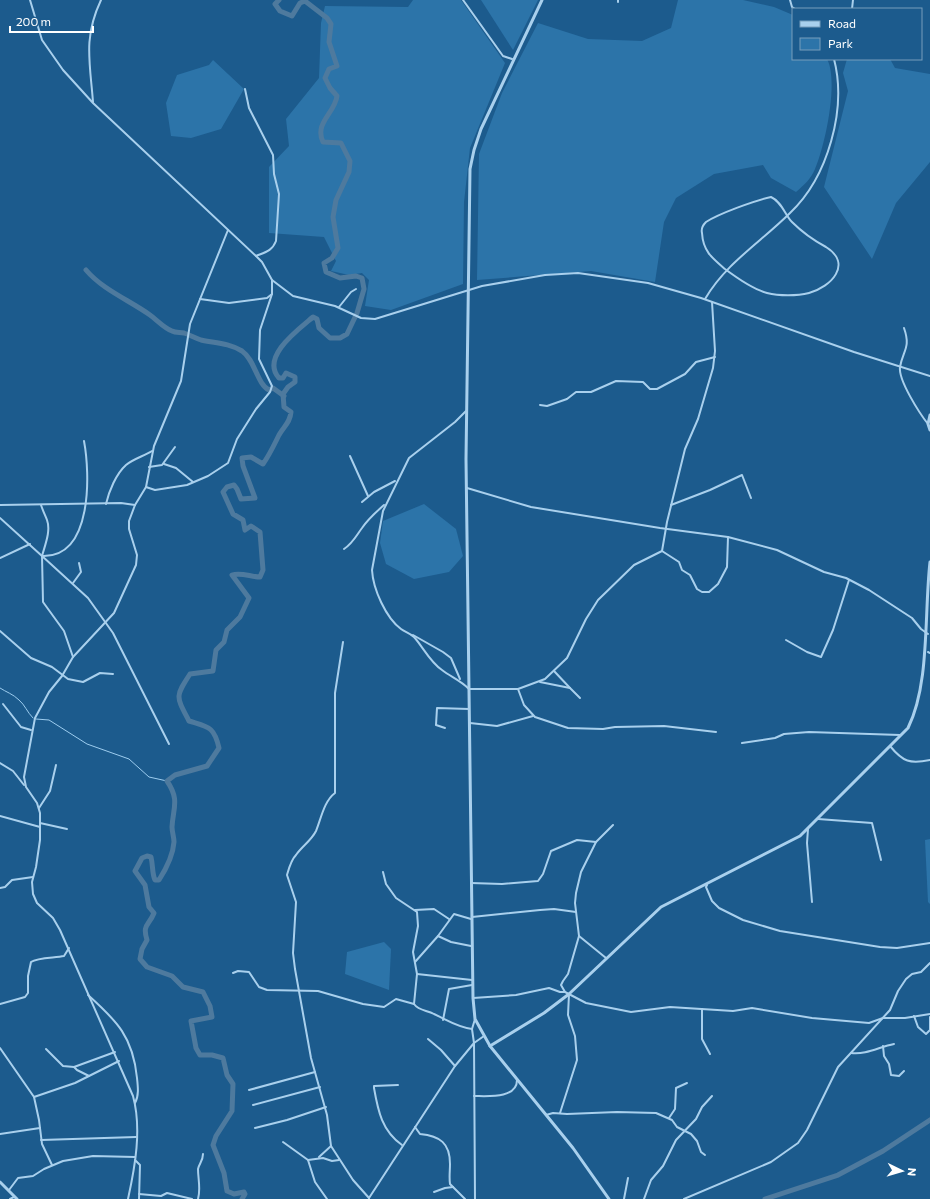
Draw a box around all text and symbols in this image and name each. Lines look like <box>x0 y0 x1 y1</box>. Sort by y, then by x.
scale bar <box>10 8 93 34</box>
legend <box>792 8 922 60</box>
text: 200 m <box>16 14 51 28</box>
text: Road <box>828 16 856 30</box>
text: Park <box>828 36 854 50</box>
north arrow <box>882 1151 922 1191</box>
text: N <box>906 1167 919 1177</box>

